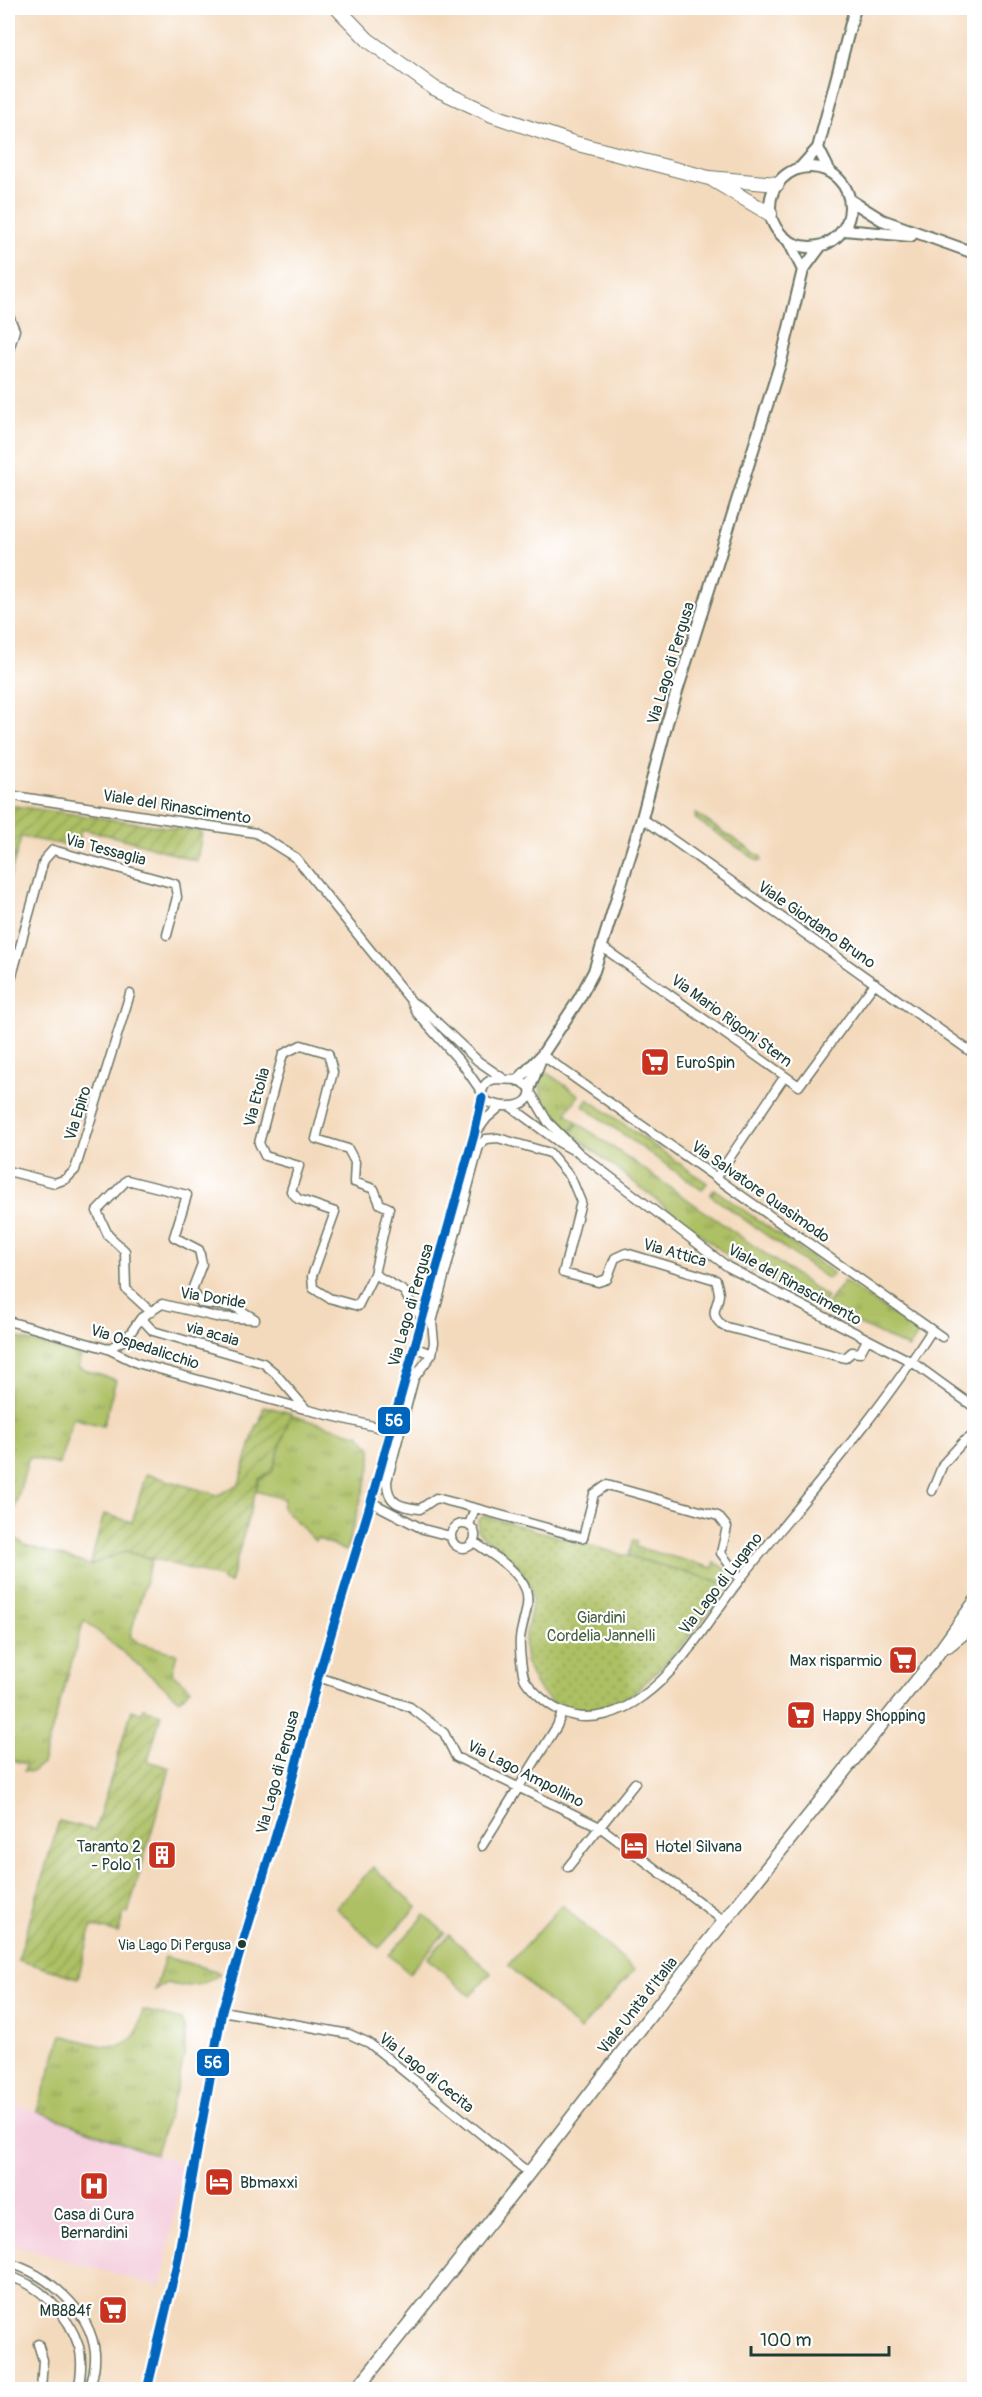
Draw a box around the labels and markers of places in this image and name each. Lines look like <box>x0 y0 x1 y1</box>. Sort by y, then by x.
supermarket icon: EuroSpin <box>639 1046 671 1078</box>
place label: EuroSpin <box>676 1053 735 1073</box>
supermarket icon: Max risparmio <box>887 1644 919 1676</box>
place label: Max risparmio <box>790 1651 882 1671</box>
supermarket icon: Happy Shopping <box>785 1699 817 1731</box>
place label: Happy Shopping <box>822 1706 925 1726</box>
hotel icon: Hotel Silvana <box>618 1830 650 1862</box>
place label: Taranto 2 - Polo 1 <box>77 1837 141 1875</box>
place label: Hotel Silvana <box>655 1837 742 1857</box>
building icon: Taranto 2 - Polo 1 <box>146 1839 178 1871</box>
place label: Via Lago Di Pergusa <box>118 1937 231 1954</box>
marker: Via Lago Di Pergusa <box>236 1938 248 1950</box>
hotel icon: Bbmaxxi <box>203 2166 235 2198</box>
hospital icon: Casa di Cura Bernardini <box>78 2170 110 2202</box>
place label: Bbmaxxi <box>240 2173 298 2193</box>
place label: Casa di Cura Bernardini <box>54 2205 134 2243</box>
supermarket icon: MB884f <box>97 2294 129 2326</box>
place label: MB884f <box>40 2301 92 2321</box>

